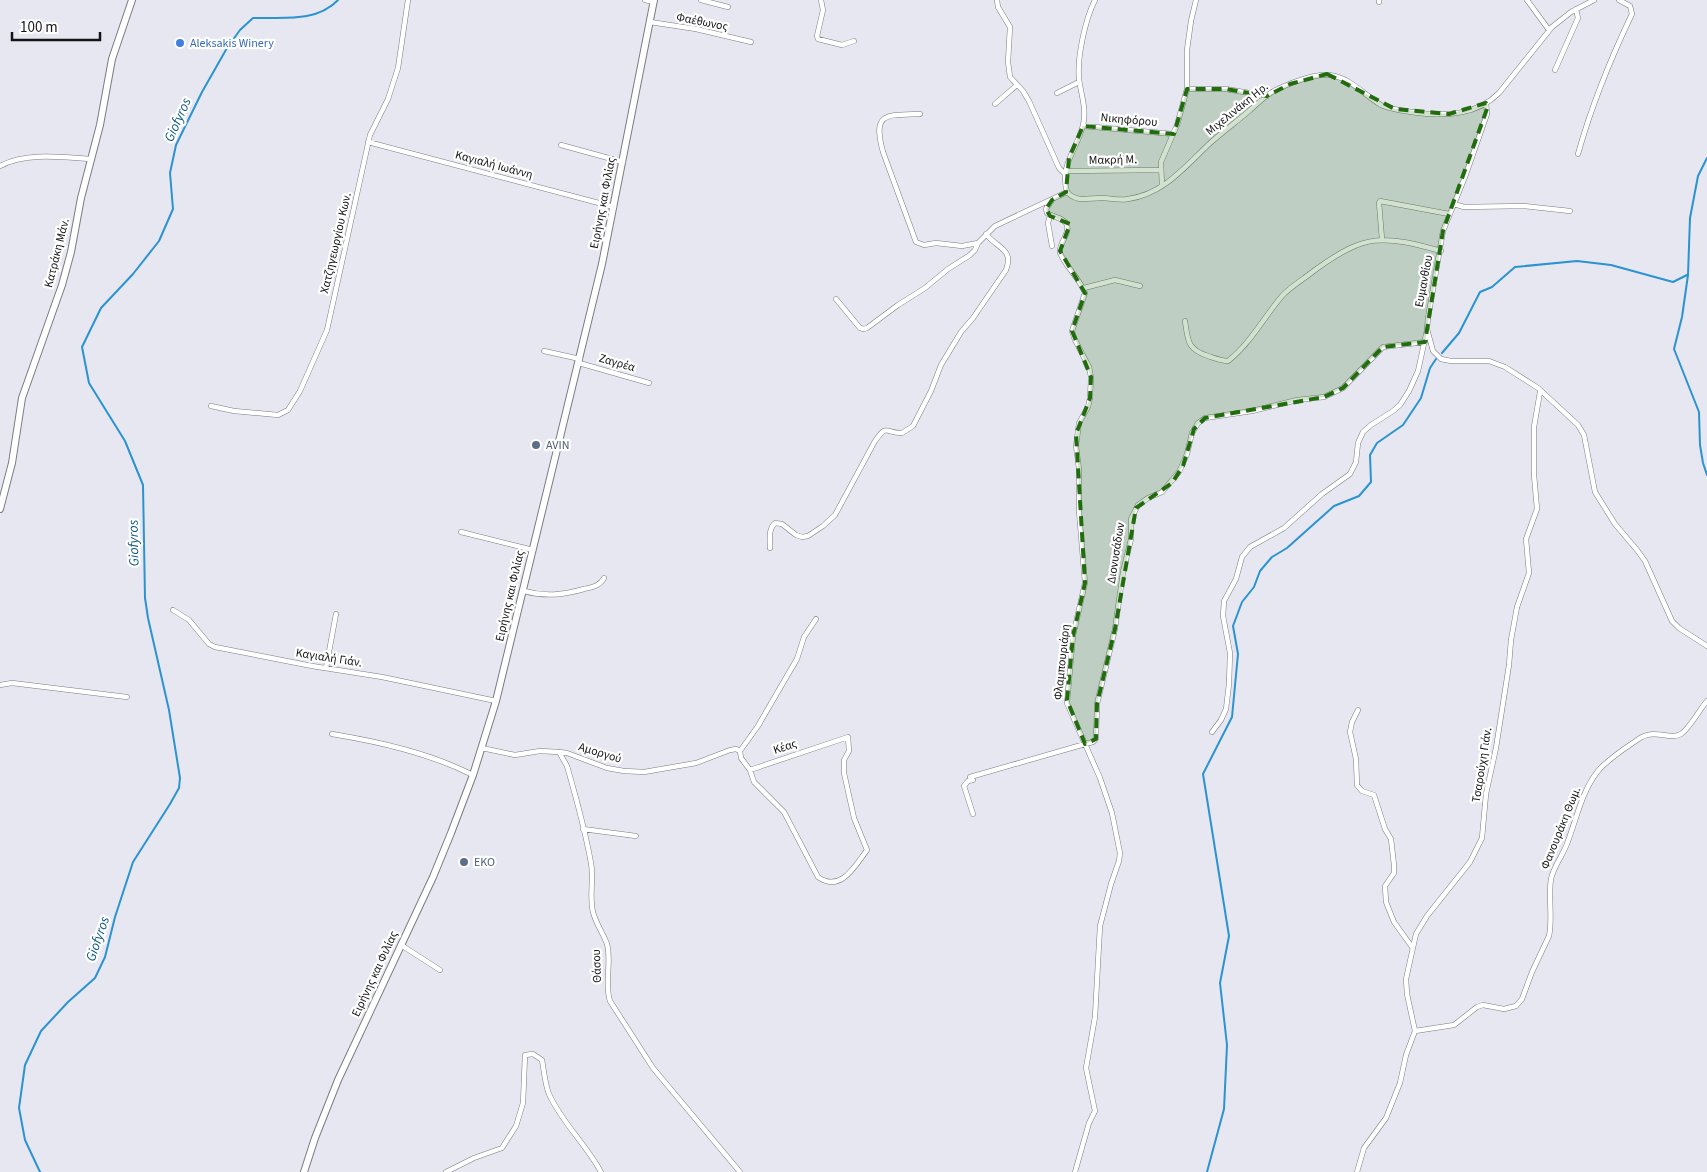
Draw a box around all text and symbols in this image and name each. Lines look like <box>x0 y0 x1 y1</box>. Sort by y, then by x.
street label: Φαέθωνος <box>675 9 729 35</box>
scale bar <box>12 10 100 42</box>
text: 100 m <box>20 17 58 38</box>
place label: Aleksakis Winery <box>190 35 274 52</box>
marker: Aleksakis Winery <box>174 37 186 49</box>
street label: Μιχελινάκη Ηρ. <box>1202 78 1272 140</box>
water label: Giofyros <box>159 94 197 145</box>
street label: Νικηφόρου <box>1100 109 1158 131</box>
street label: Καγιαλή Ιωάννη <box>453 146 535 184</box>
street label: Μακρή Μ. <box>1089 151 1137 169</box>
street label: Ειρήνης και Φιλίας <box>586 156 620 250</box>
street label: Χατζηγεωργίου Κων. <box>316 191 356 295</box>
street label: Κατράκη Μάν. <box>40 217 74 289</box>
street label: Ευμανθίου <box>1411 253 1437 309</box>
street label: Ζαγρέα <box>597 350 637 376</box>
place label: AVIN <box>546 437 569 454</box>
marker: AVIN <box>530 439 542 451</box>
water label: Giofyros <box>124 519 144 566</box>
street label: Διονυσάδων <box>1103 521 1129 585</box>
street label: Ειρήνης και Φιλίας <box>491 549 529 643</box>
street label: Φλαμπουριάρη <box>1050 623 1074 701</box>
street label: Καγιαλή Γιάν. <box>295 644 363 672</box>
street label: Τσαρούχη Γιάν. <box>1468 726 1496 804</box>
street label: Κέας <box>771 735 799 759</box>
street label: Αμοργού <box>576 738 624 768</box>
street label: Φανουράκη Θωμ. <box>1537 784 1585 872</box>
place label: EKO <box>474 854 495 871</box>
marker: EKO <box>458 856 470 868</box>
water label: Giofyros <box>81 913 115 964</box>
street label: Ειρήνης και Φιλίας <box>348 928 402 1020</box>
street label: Θάσου <box>588 949 606 983</box>

